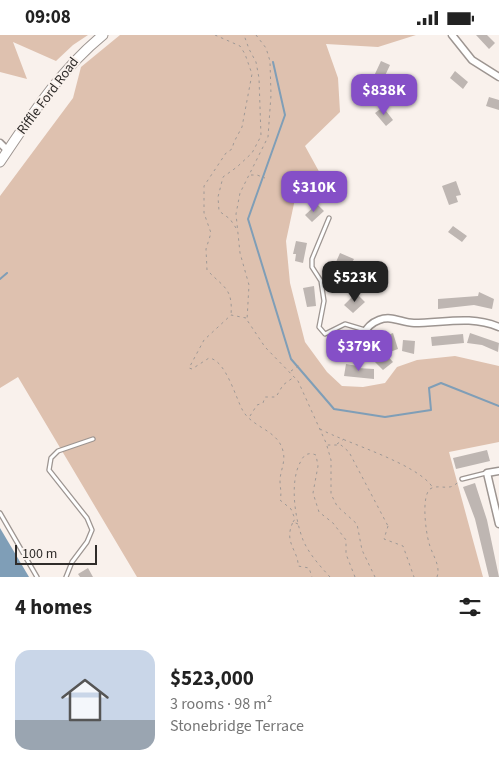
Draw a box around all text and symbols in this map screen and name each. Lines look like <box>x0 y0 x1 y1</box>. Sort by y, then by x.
text: 09:08 <box>25 4 71 31</box>
street label: Riffle Ford Road <box>12 53 84 139</box>
pin: $838K <box>349 73 419 116</box>
text: $838K <box>362 79 406 101</box>
pin: $310K <box>279 171 349 213</box>
text: $310K <box>292 176 336 198</box>
pin: $523K <box>320 261 390 303</box>
text: $523K <box>333 266 377 288</box>
pin: $379K <box>324 329 394 372</box>
text: $379K <box>337 335 381 357</box>
scale bar <box>15 542 98 565</box>
text: 100 m <box>22 544 57 564</box>
text: 4 homes <box>15 592 92 622</box>
icon: filters <box>456 593 484 621</box>
text: $523,000 <box>170 663 254 693</box>
icon: home <box>55 670 115 730</box>
text: 3 rooms · 98 m² <box>170 693 272 715</box>
text: Stonebridge Terrace <box>170 715 304 737</box>

